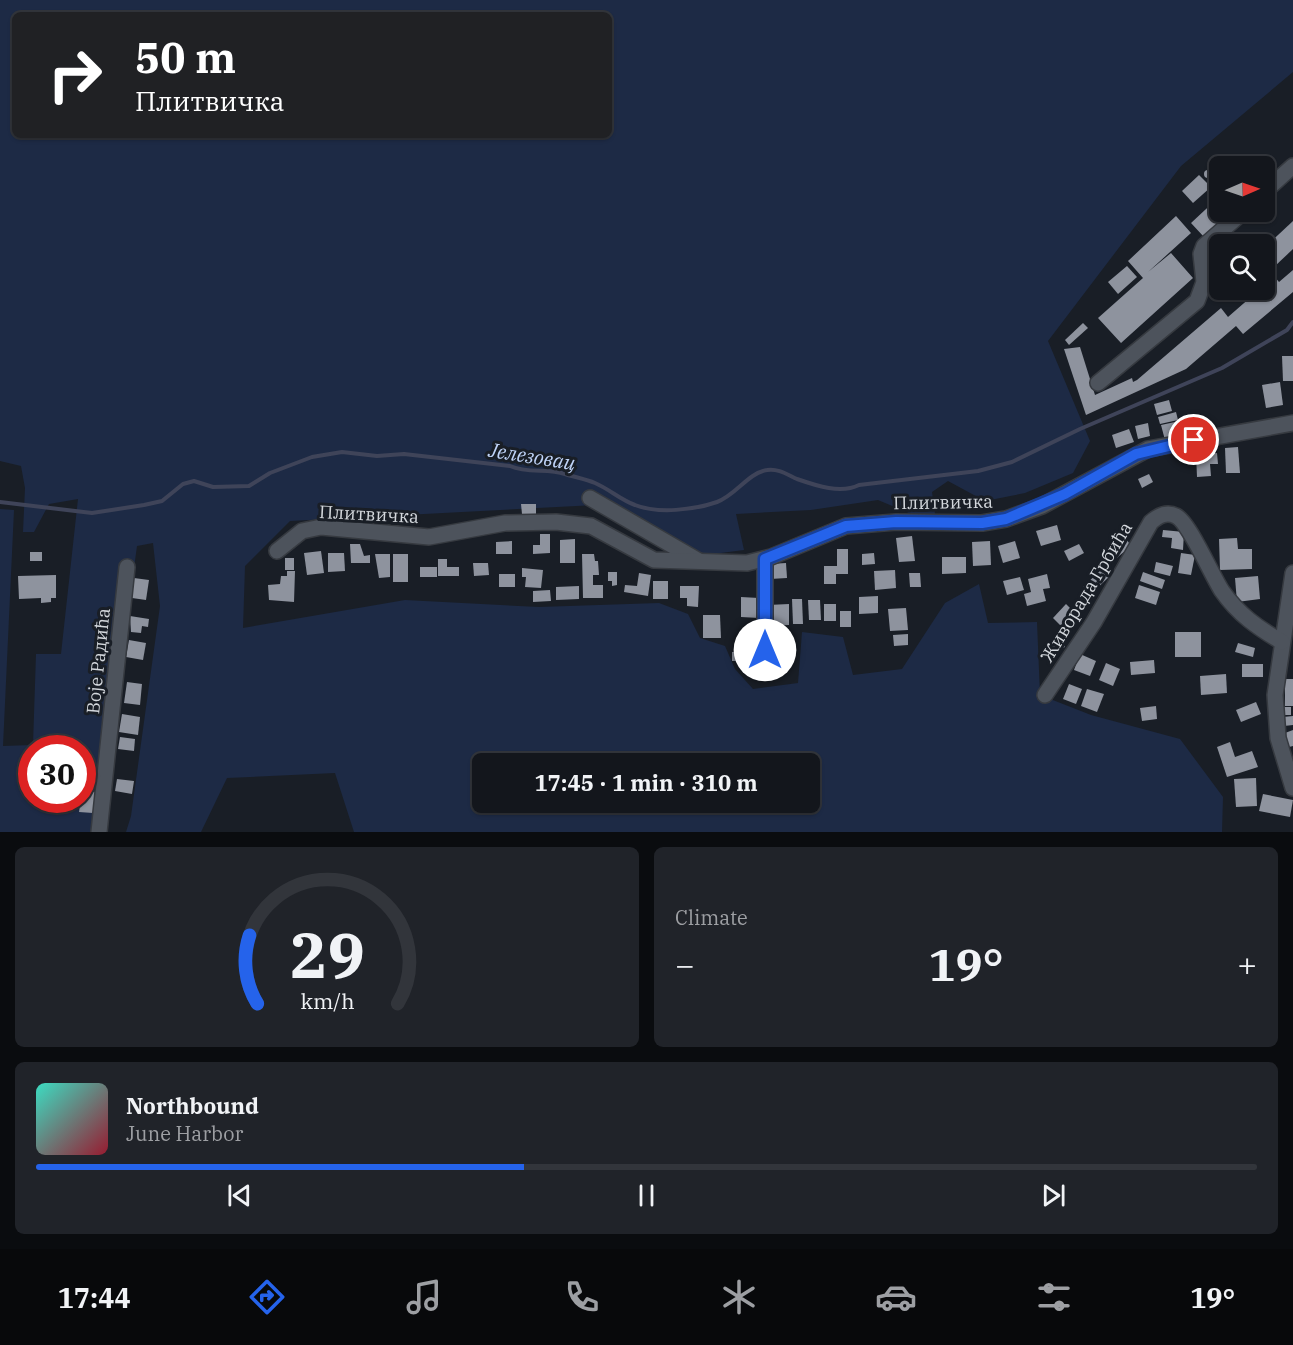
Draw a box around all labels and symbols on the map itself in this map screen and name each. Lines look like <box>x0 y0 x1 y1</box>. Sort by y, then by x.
north arrow <box>1209 156 1275 222</box>
pin <box>1168 414 1219 465</box>
water label: Јелезовац <box>486 436 578 476</box>
street label: Плитвичка <box>893 490 993 514</box>
street label: Плитвичка <box>319 500 420 528</box>
street label: Живорада Грбића <box>1035 518 1137 666</box>
street label: Воје Радића <box>81 607 115 715</box>
position arrow <box>733 618 797 682</box>
speed limit sign: 30 <box>18 735 96 813</box>

